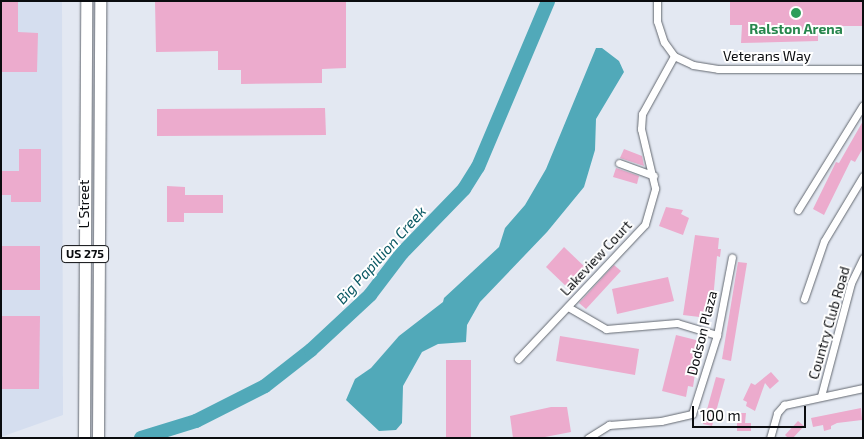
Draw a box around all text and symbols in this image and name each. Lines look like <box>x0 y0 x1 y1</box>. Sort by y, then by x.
marker: Ralston Arena <box>790 7 802 19</box>
place label: Ralston Arena <box>749 21 843 37</box>
street label: Veterans Way <box>723 48 811 64</box>
street label: L Street <box>76 179 92 229</box>
water label: Big Papillion Creek <box>332 202 430 308</box>
street label: Lakeview Court <box>557 217 635 299</box>
road number: US 275 <box>60 244 110 264</box>
street label: Country Club Road <box>805 264 853 382</box>
street label: Dodson Plaza <box>683 289 721 377</box>
scale bar <box>694 396 808 428</box>
text: 100 m <box>700 406 741 424</box>

